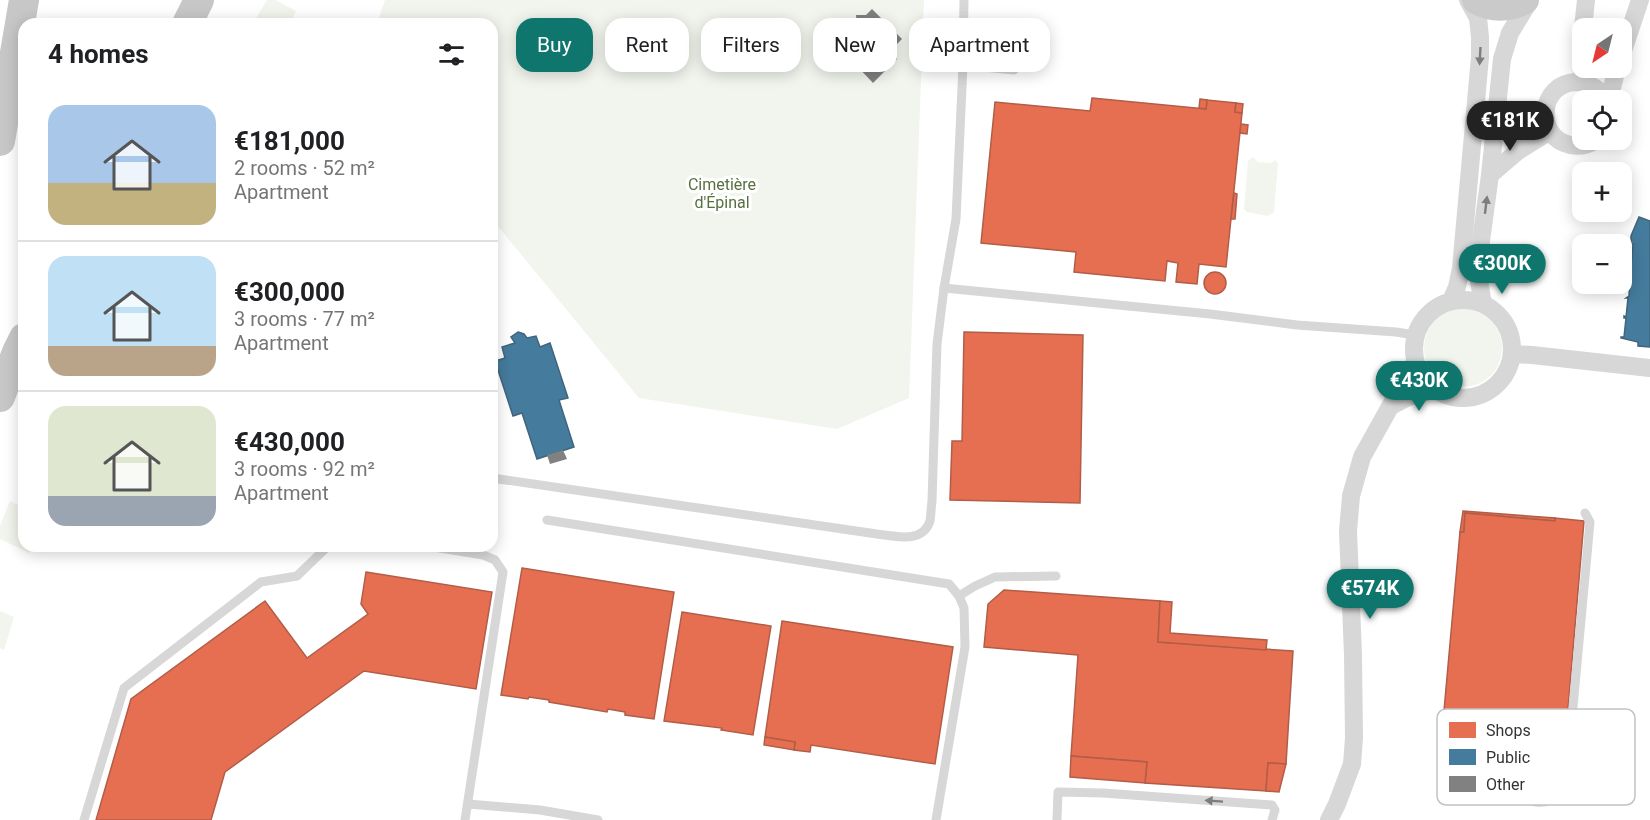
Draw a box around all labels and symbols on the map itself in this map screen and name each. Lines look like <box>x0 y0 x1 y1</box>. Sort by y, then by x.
north arrow <box>1572 18 1632 78</box>
one-way arrow <box>1475 47 1484 66</box>
pin: €181K <box>1468 101 1552 152</box>
park label: Cimetière d'Épinal <box>688 175 756 212</box>
one-way arrow <box>1481 195 1491 214</box>
pin: €300K <box>1460 244 1544 295</box>
pin: €430K <box>1377 361 1461 412</box>
pin: €574K <box>1328 569 1412 620</box>
legend <box>1437 709 1635 805</box>
text: Shops <box>1486 721 1531 740</box>
text: Public <box>1486 748 1530 767</box>
text: Other <box>1486 775 1526 794</box>
one-way arrow <box>1204 796 1223 805</box>

